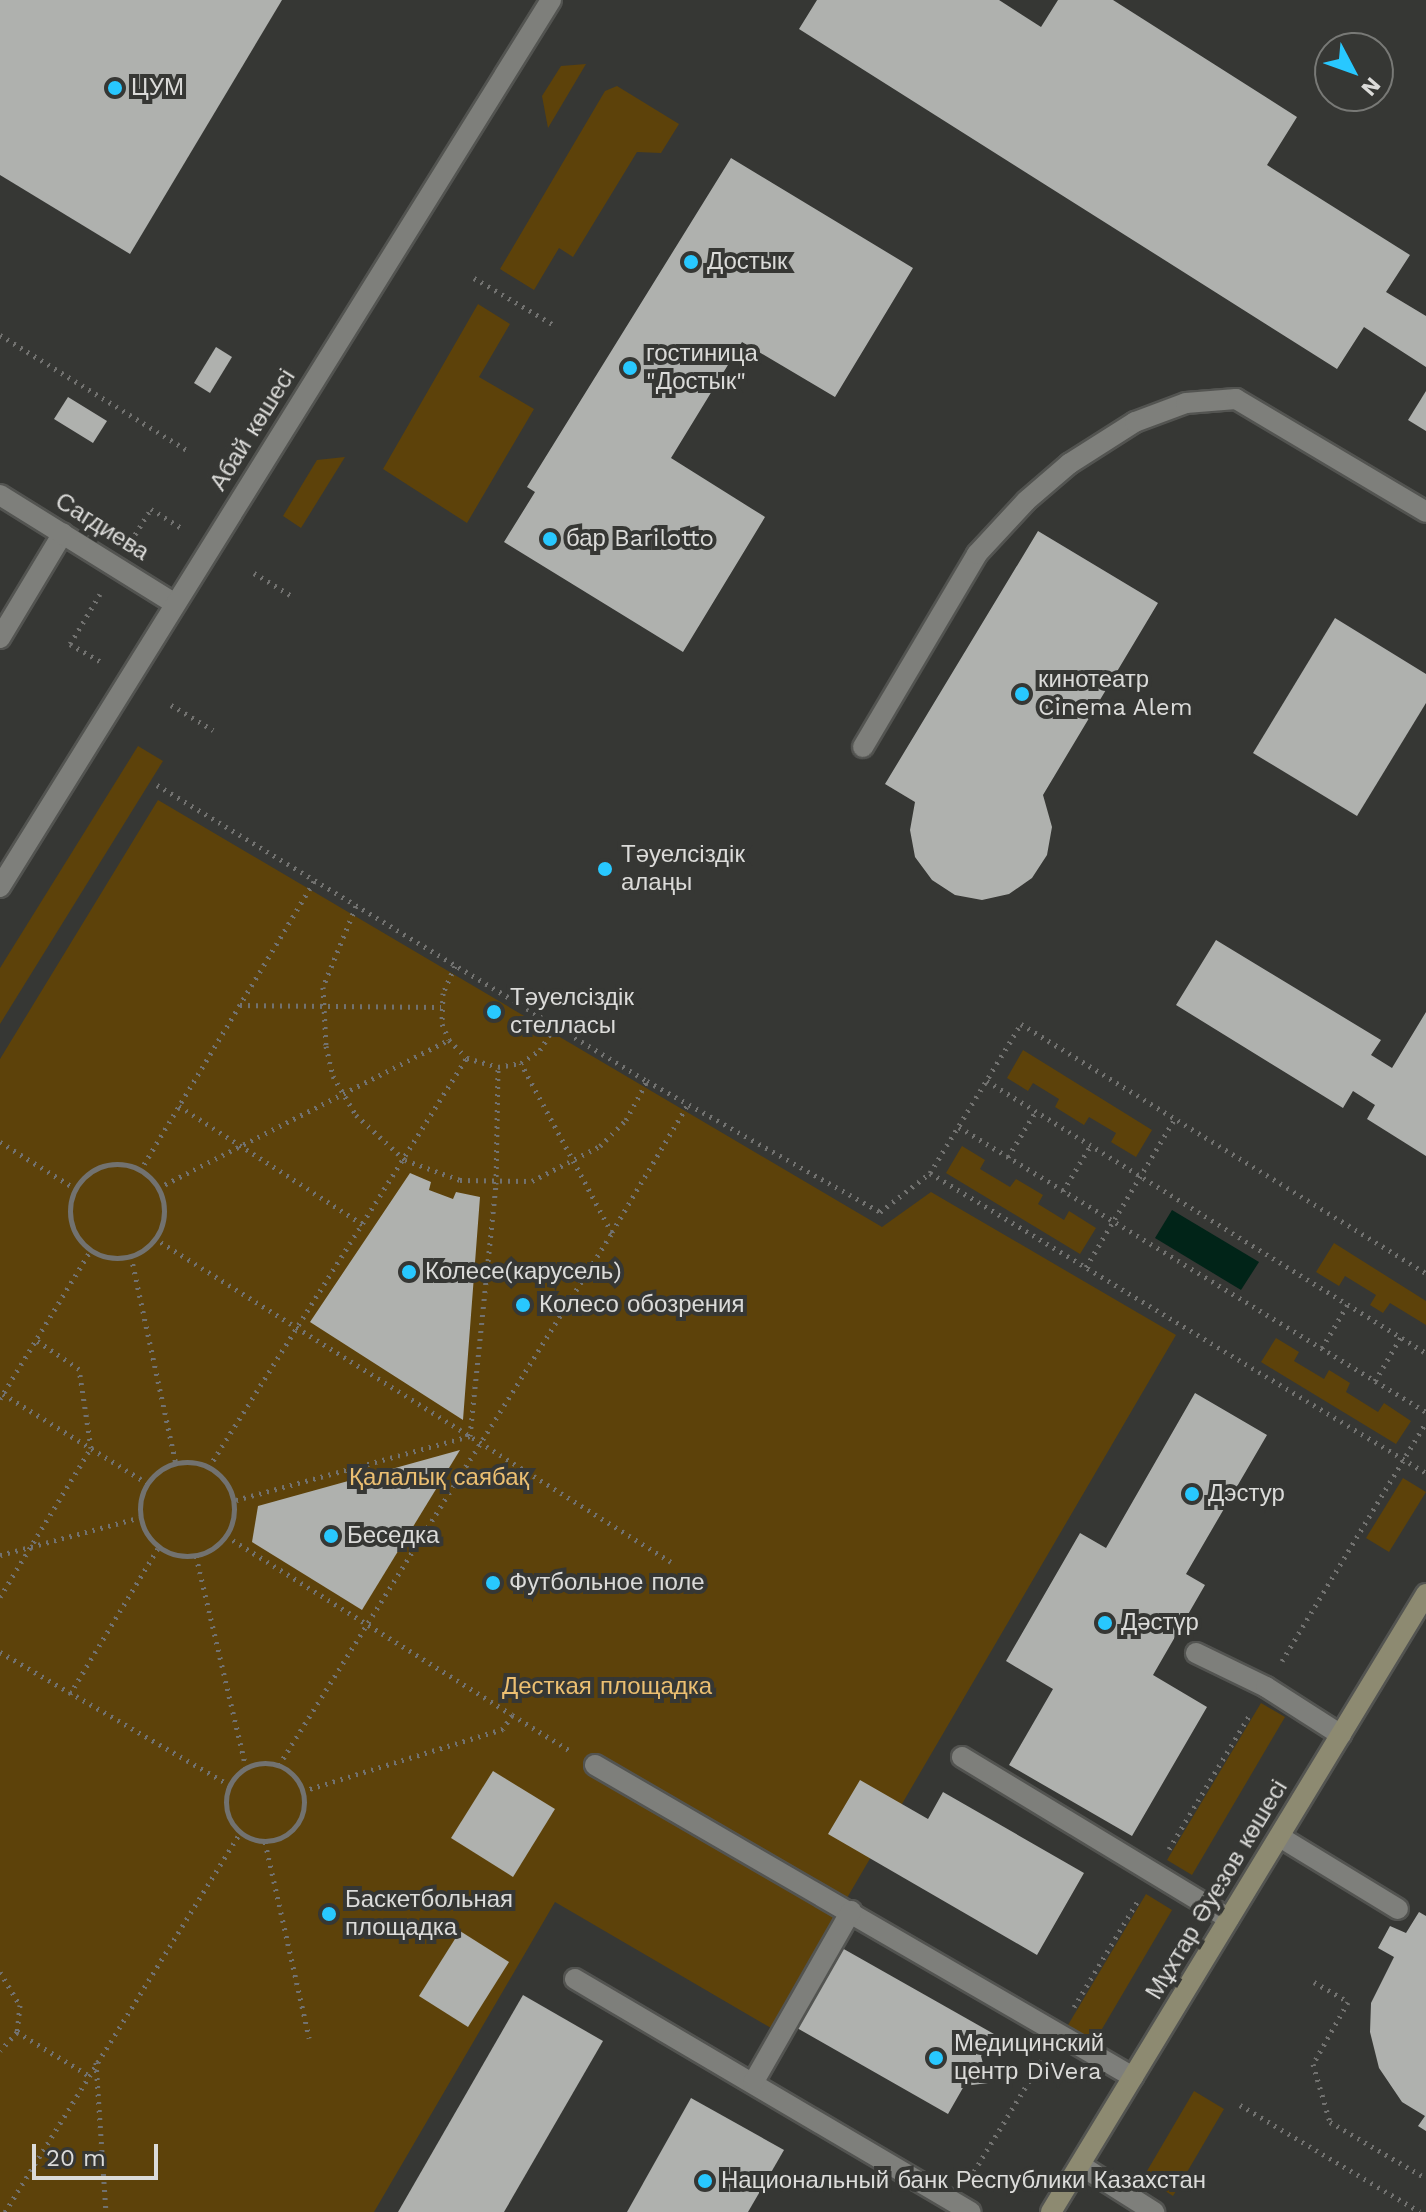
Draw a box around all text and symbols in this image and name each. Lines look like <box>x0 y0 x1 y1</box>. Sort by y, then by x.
north arrow <box>1314 32 1394 112</box>
text: N <box>1356 72 1386 101</box>
place label: ЦУМ <box>131 74 184 102</box>
marker: ЦУМ <box>106 79 124 97</box>
place label: Достык <box>707 248 788 276</box>
marker: Достык <box>682 253 700 271</box>
place label: гостиница "Достык" <box>646 340 758 396</box>
marker: гостиница "Достык" <box>621 359 639 377</box>
street label: Абай көшесі <box>204 364 302 496</box>
street label: Сагдиева <box>50 487 154 567</box>
place label: бар Barilotto <box>566 525 714 553</box>
marker: бар Barilotto <box>541 530 559 548</box>
place label: кинотеатр Cinema Alem <box>1038 666 1194 722</box>
marker: кинотеатр Cinema Alem <box>1013 685 1031 703</box>
place label: Тәуелсіздік алаңы <box>621 841 745 897</box>
marker: Тәуелсіздік алаңы <box>596 860 614 878</box>
place label: Тәуелсіздік стелласы <box>510 984 634 1040</box>
marker: Тәуелсіздік стелласы <box>485 1003 503 1021</box>
place label: Колесе(карусель) <box>425 1258 622 1286</box>
marker: Колесе(карусель) <box>400 1263 418 1281</box>
place label: Колесо обозрения <box>539 1291 744 1319</box>
marker: Колесо обозрения <box>514 1296 532 1314</box>
park label: Қалалық саябақ <box>349 1464 529 1492</box>
place label: Дэстур <box>1208 1480 1285 1508</box>
marker: Дэстур <box>1183 1485 1201 1503</box>
place label: Беседка <box>347 1522 439 1550</box>
marker: Беседка <box>322 1527 340 1545</box>
place label: Футбольное поле <box>509 1569 705 1597</box>
marker: Футбольное поле <box>484 1574 502 1592</box>
place label: Дәстүр <box>1121 1609 1199 1637</box>
marker: Дәстүр <box>1096 1614 1114 1632</box>
park label: Десткая площадка <box>502 1673 712 1701</box>
street label: Мұхтар Әуезов көшесі <box>1140 1775 1294 2005</box>
place label: Баскетбольная площадка <box>345 1886 513 1942</box>
marker: Баскетбольная площадка <box>320 1905 338 1923</box>
place label: Медицинский центр DiVera <box>954 2030 1104 2086</box>
marker: Медицинский центр DiVera <box>925 2047 947 2069</box>
scale bar <box>36 2128 162 2178</box>
text: 20 m <box>46 2144 106 2172</box>
place label: Национальный банк Республики Казахстан <box>721 2167 1206 2195</box>
marker: Национальный банк Республики Казахстан <box>696 2172 714 2190</box>

